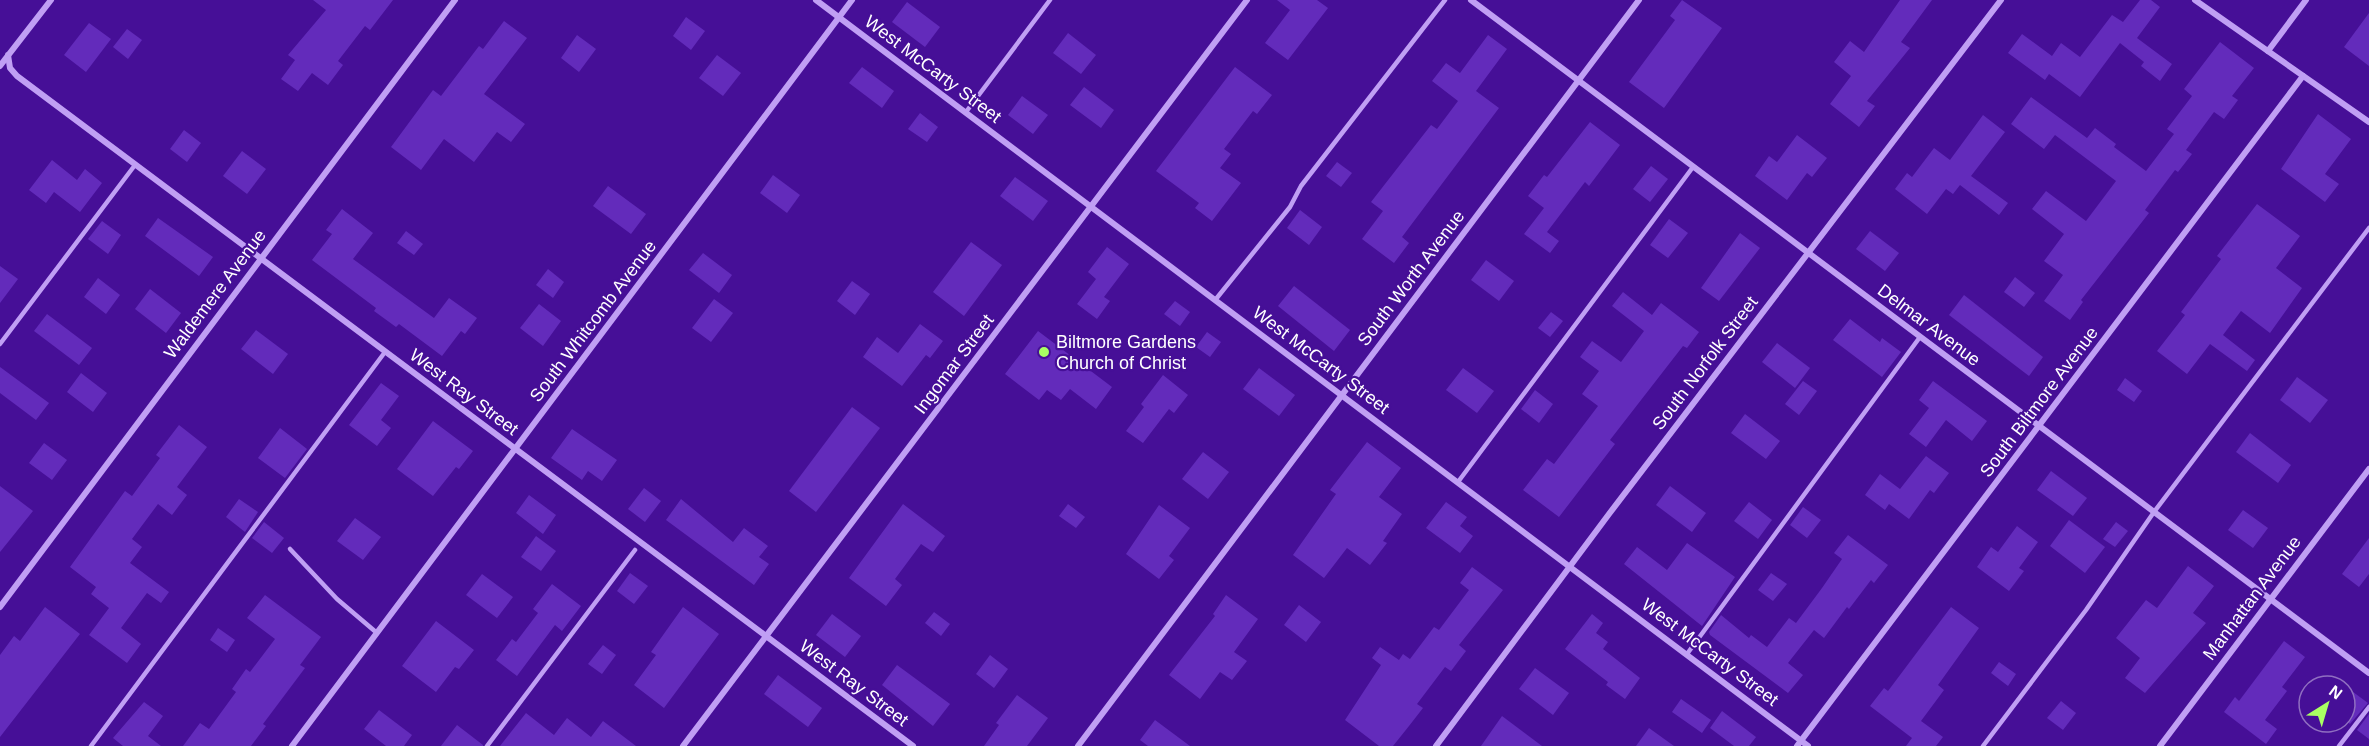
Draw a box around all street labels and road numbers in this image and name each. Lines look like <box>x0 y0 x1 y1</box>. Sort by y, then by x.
street label: West McCarty Street <box>861 11 1005 127</box>
street label: South Worth Avenue <box>1354 206 1468 350</box>
street label: Waldemere Avenue <box>160 226 270 362</box>
street label: South Whitcomb Avenue <box>526 236 660 406</box>
street label: Delmar Avenue <box>1874 280 1984 370</box>
street label: South Norfolk Street <box>1648 292 1762 434</box>
street label: West McCarty Street <box>1249 302 1393 418</box>
street label: Ingomar Street <box>910 310 998 418</box>
street label: South Biltmore Avenue <box>1976 323 2102 481</box>
street label: West Ray Street <box>406 345 522 439</box>
street label: Manhattan Avenue <box>2199 532 2305 664</box>
street label: West McCarty Street <box>1638 594 1782 710</box>
street label: West Ray Street <box>796 636 912 730</box>

